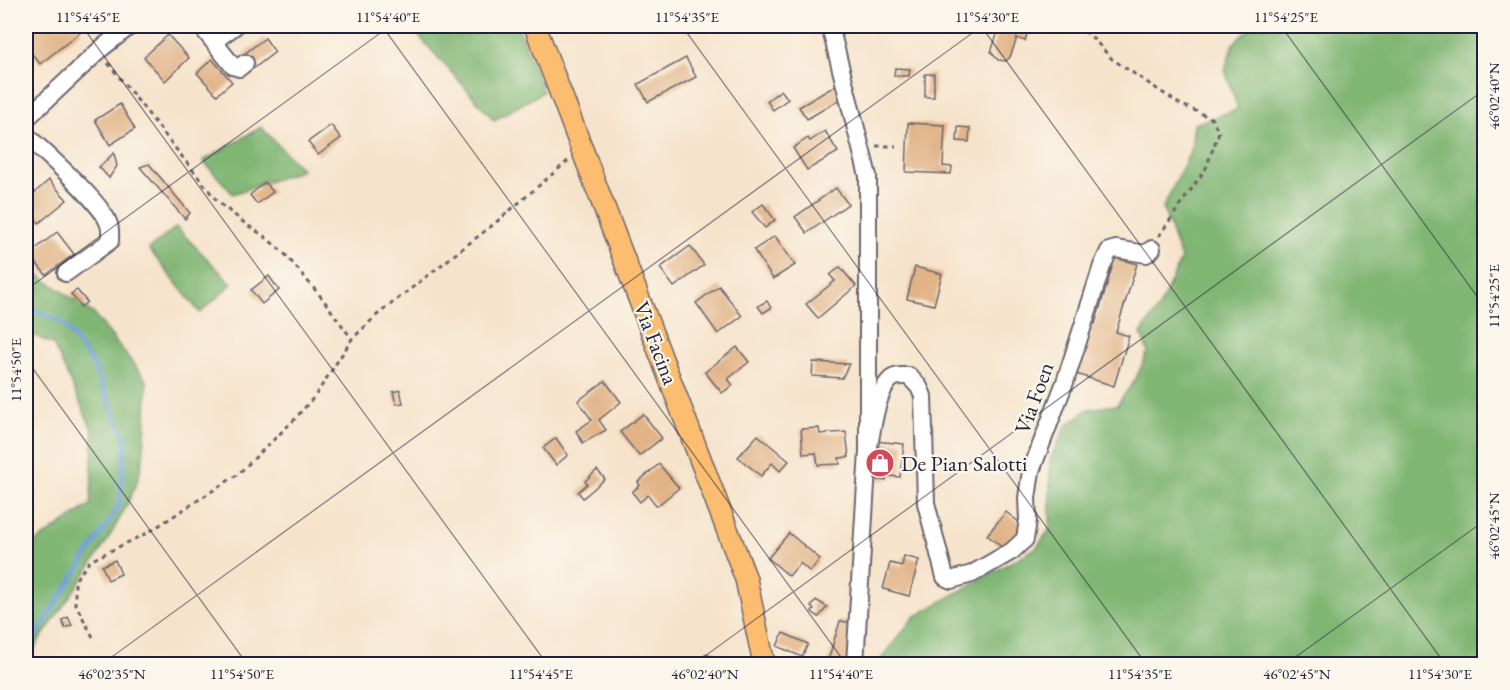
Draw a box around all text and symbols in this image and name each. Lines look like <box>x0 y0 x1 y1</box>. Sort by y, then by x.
text: 11°54'45"E <box>56 7 121 26</box>
text: 11°54'40"E <box>356 7 421 26</box>
text: 11°54'35"E <box>655 7 720 26</box>
text: 11°54'30"E <box>955 7 1020 26</box>
text: 11°54'25"E <box>1254 7 1319 26</box>
text: 46°02'40"N <box>1484 62 1503 130</box>
text: 11°54'25"E <box>1484 263 1503 328</box>
street label: Via Facina <box>627 297 685 389</box>
text: 11°54'50"E <box>6 337 25 402</box>
street label: Via Foen <box>1008 358 1061 438</box>
shop icon: De Pian Salotti <box>864 447 896 479</box>
place label: De Pian Salotti <box>901 449 1027 478</box>
text: 46°02'45"N <box>1484 492 1503 560</box>
text: 46°02'35"N <box>78 664 146 683</box>
text: 11°54'50"E <box>210 664 275 683</box>
text: 11°54'45"E <box>509 664 574 683</box>
text: 46°02'40"N <box>671 664 739 683</box>
text: 11°54'40"E <box>809 664 874 683</box>
text: 11°54'35"E <box>1108 664 1173 683</box>
text: 46°02'45"N <box>1263 664 1331 683</box>
text: 11°54'30"E <box>1408 664 1473 683</box>

